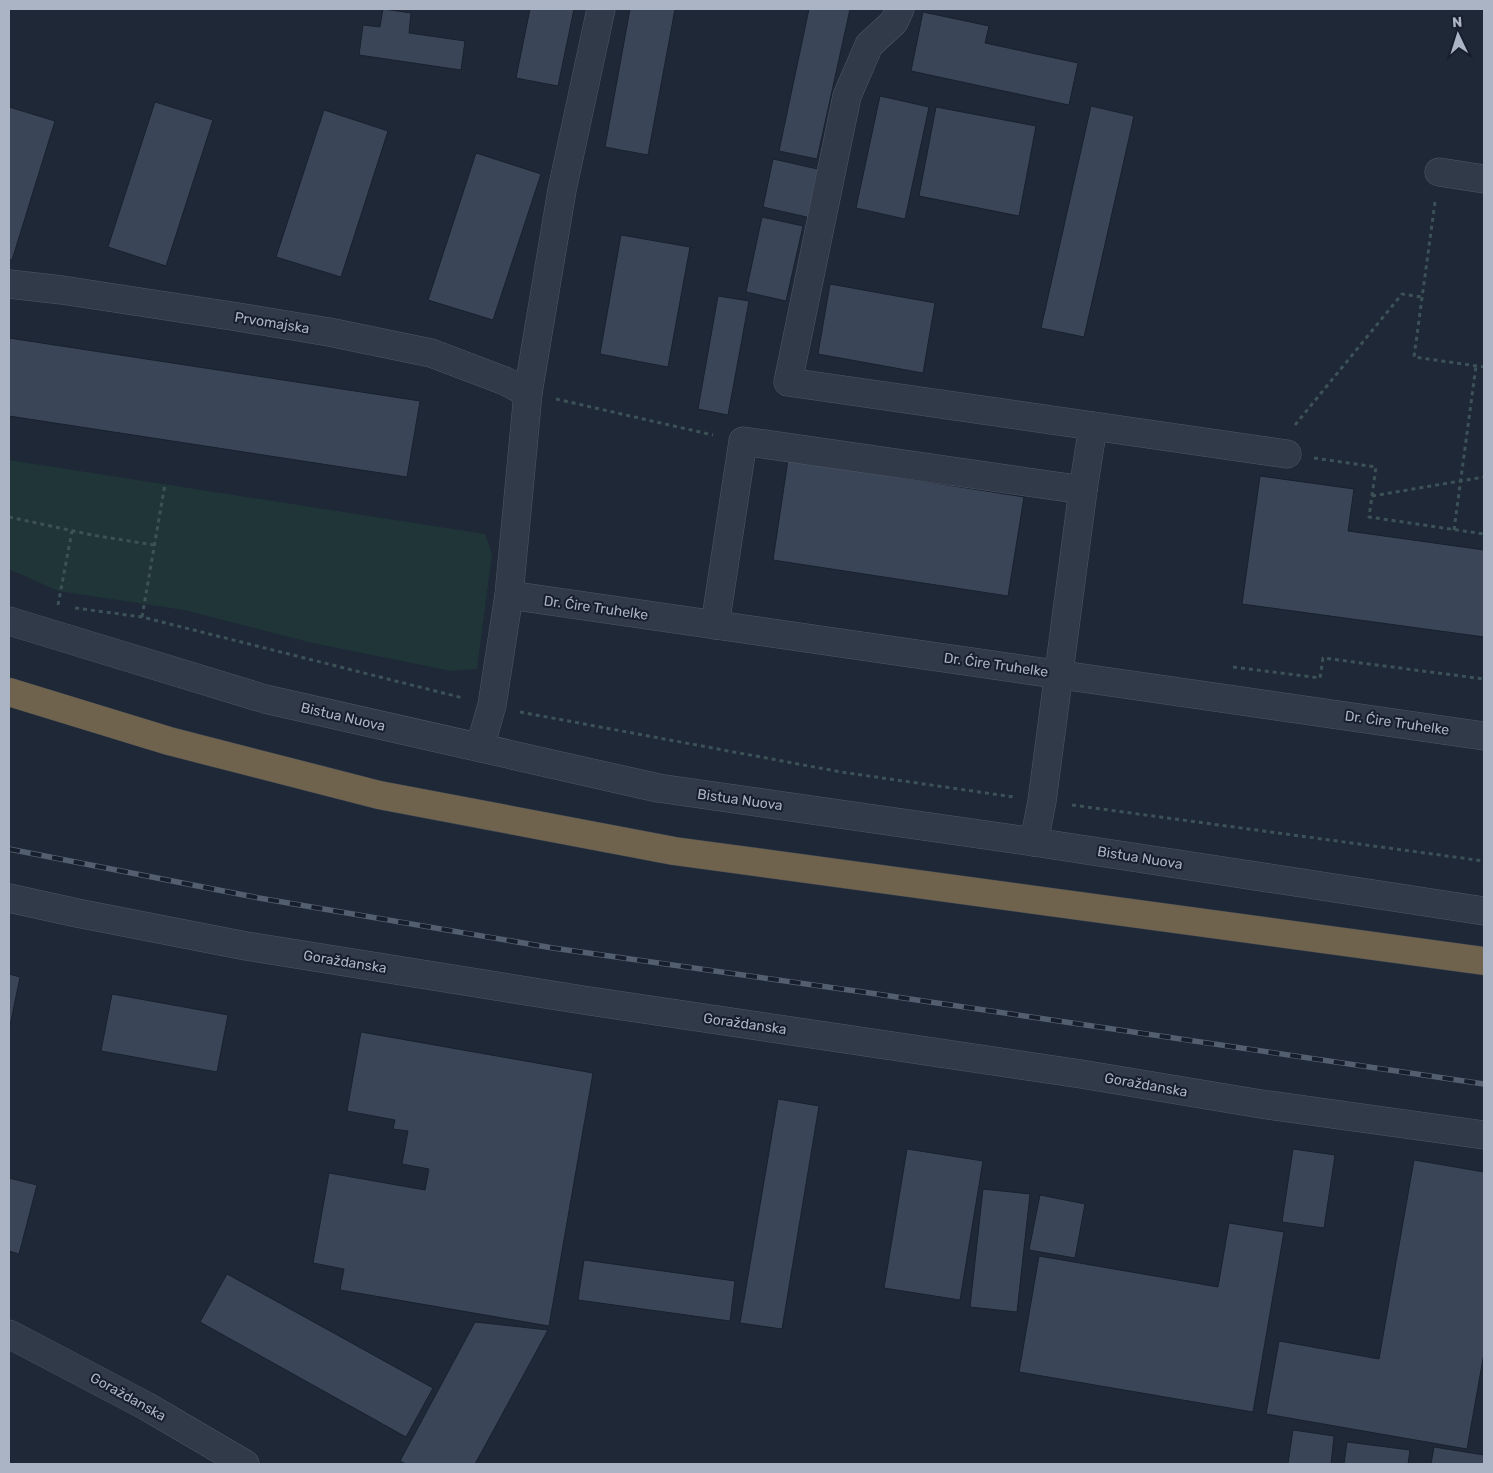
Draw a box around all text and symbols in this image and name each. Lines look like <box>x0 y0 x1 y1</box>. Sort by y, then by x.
north arrow <box>1433 10 1483 60</box>
text: N <box>1452 14 1463 31</box>
street label: Prvomajska <box>233 309 311 337</box>
street label: Dr. Ćire Truhelke <box>543 591 650 624</box>
street label: Dr. Ćire Truhelke <box>943 648 1050 681</box>
street label: Bistua Nuova <box>299 699 387 735</box>
street label: Dr. Ćire Truhelke <box>1344 706 1451 739</box>
street label: Bistua Nuova <box>696 786 784 814</box>
street label: Bistua Nuova <box>1096 843 1184 873</box>
street label: Goraždanska <box>302 947 388 977</box>
street label: Goraždanska <box>702 1010 788 1038</box>
street label: Goraždanska <box>1103 1069 1189 1101</box>
street label: Goraždanska <box>87 1369 169 1425</box>

